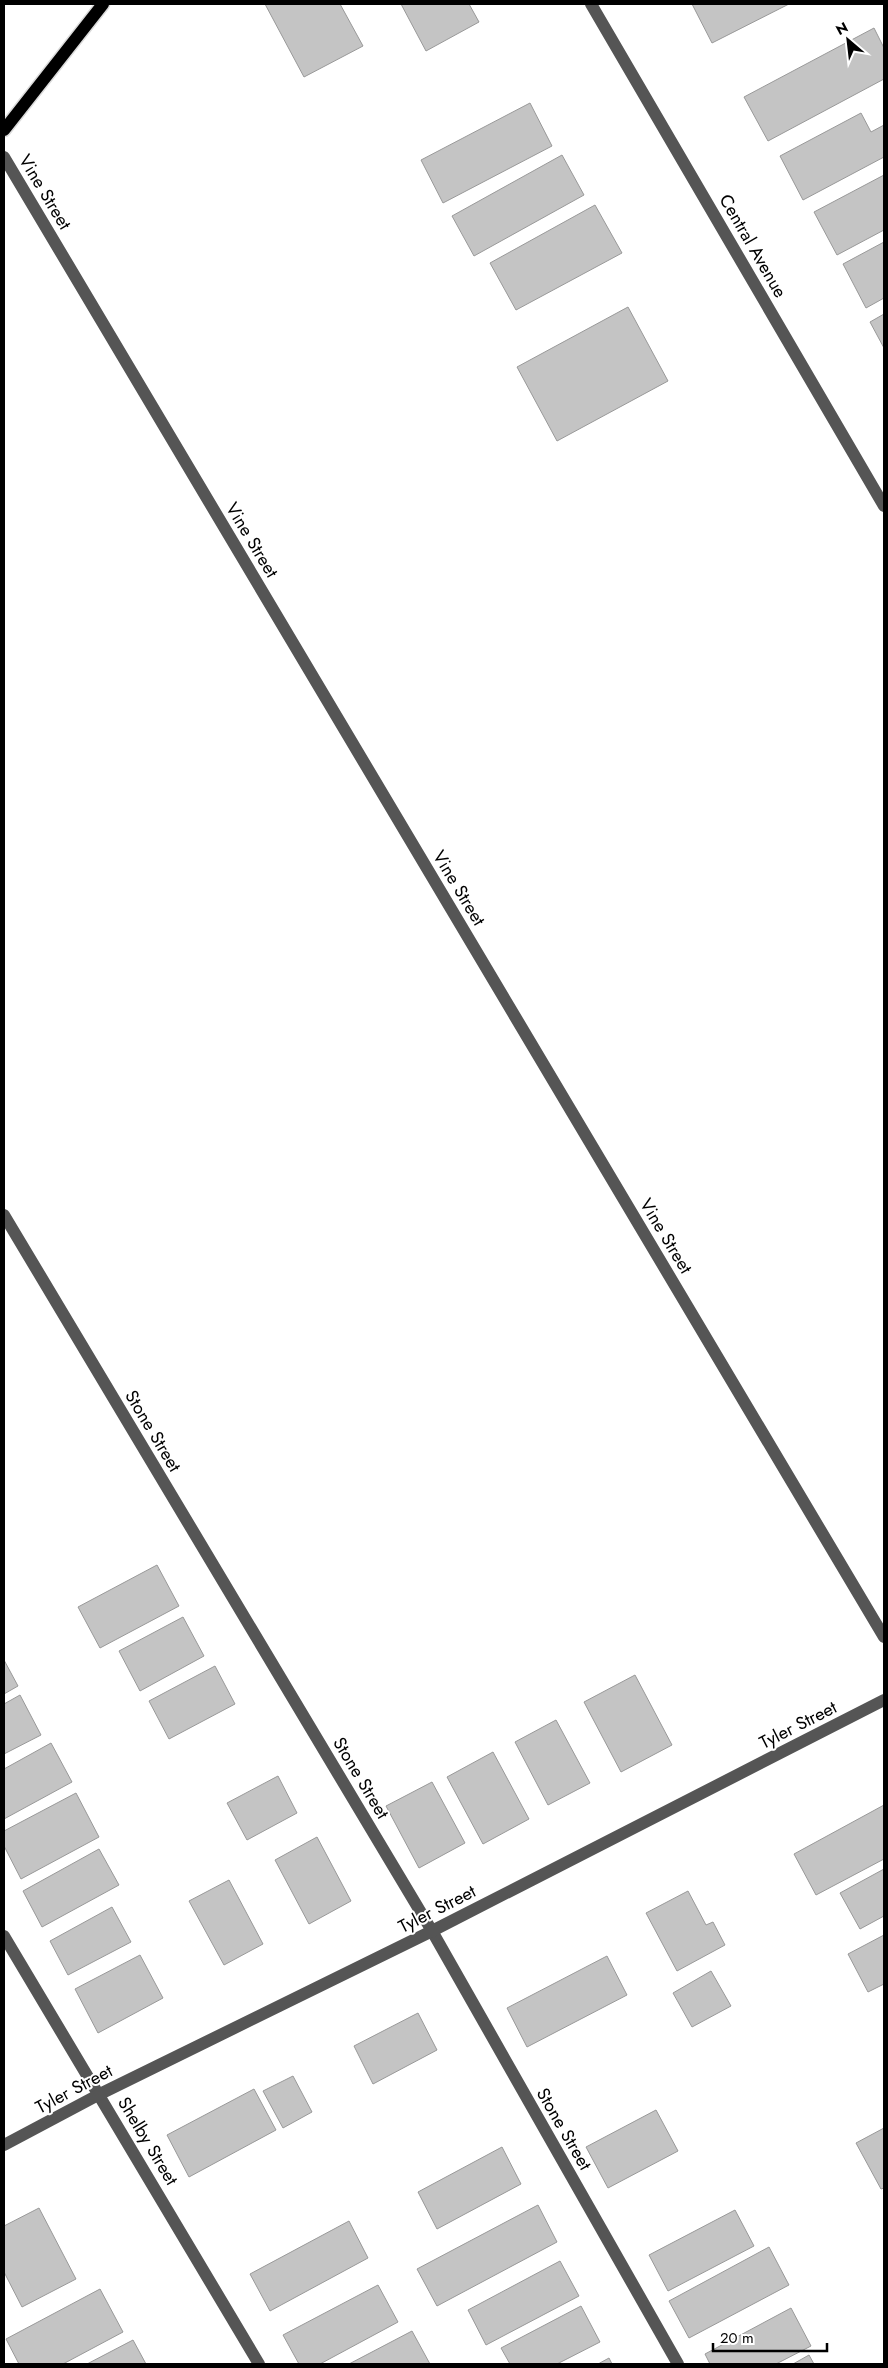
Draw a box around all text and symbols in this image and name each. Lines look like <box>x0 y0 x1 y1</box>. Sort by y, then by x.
north arrow <box>823 15 873 65</box>
text: N <box>832 17 852 40</box>
street label: Vine Street <box>12 149 78 235</box>
street label: Central Avenue <box>713 189 793 303</box>
street label: Vine Street <box>219 497 285 583</box>
street label: Vine Street <box>426 845 492 931</box>
street label: Vine Street <box>633 1193 699 1279</box>
street label: Stone Street <box>118 1385 188 1477</box>
street label: Tyler Street <box>755 1694 842 1756</box>
street label: Stone Street <box>326 1732 396 1824</box>
street label: Tyler Street <box>394 1878 481 1940</box>
street label: Tyler Street <box>31 2058 118 2120</box>
street label: Stone Street <box>530 2083 598 2176</box>
street label: Shelby Street <box>111 2092 185 2191</box>
scale bar <box>713 2320 827 2352</box>
text: 20 m <box>720 2327 754 2349</box>

